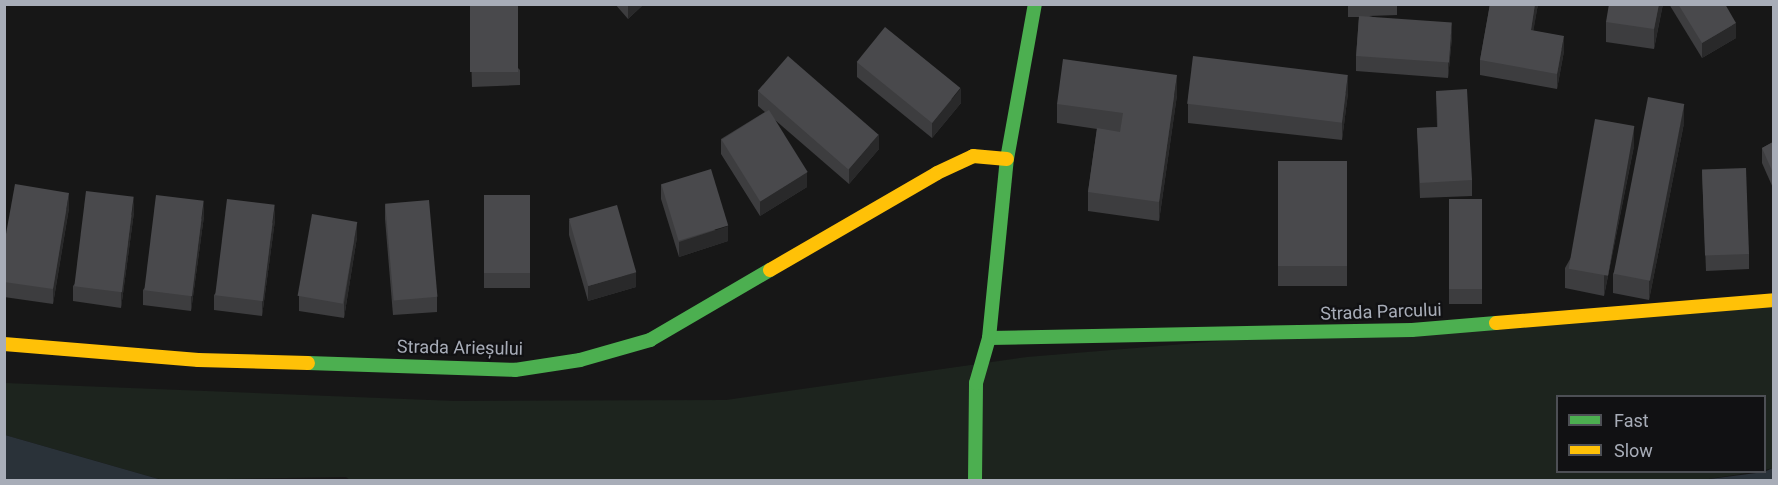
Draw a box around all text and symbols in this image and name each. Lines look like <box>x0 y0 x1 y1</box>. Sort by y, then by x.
street label: Strada Parcului <box>1320 299 1442 325</box>
street label: Strada Arieșului <box>397 336 523 360</box>
legend <box>1556 395 1766 473</box>
text: Fast <box>1614 410 1649 431</box>
text: Slow <box>1614 440 1653 461</box>

